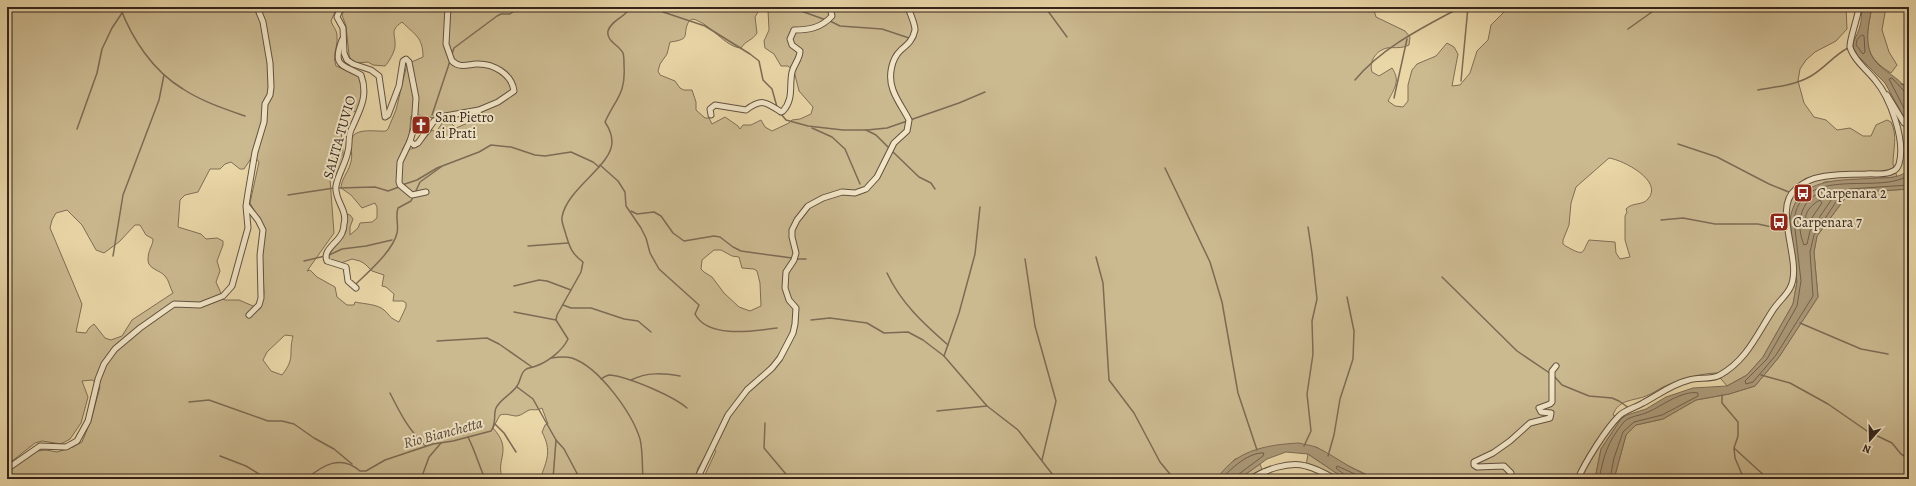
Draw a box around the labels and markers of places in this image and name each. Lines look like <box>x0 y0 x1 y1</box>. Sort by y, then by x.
place label: San Pietro ai Prati <box>435 108 494 143</box>
church icon: San Pietro ai Prati <box>410 114 432 136</box>
bus stop icon: Carpenara 2 <box>1792 182 1814 204</box>
place label: Carpenara 2 <box>1817 184 1887 203</box>
bus stop icon: Carpenara 7 <box>1768 211 1790 233</box>
place label: Carpenara 7 <box>1793 213 1862 232</box>

